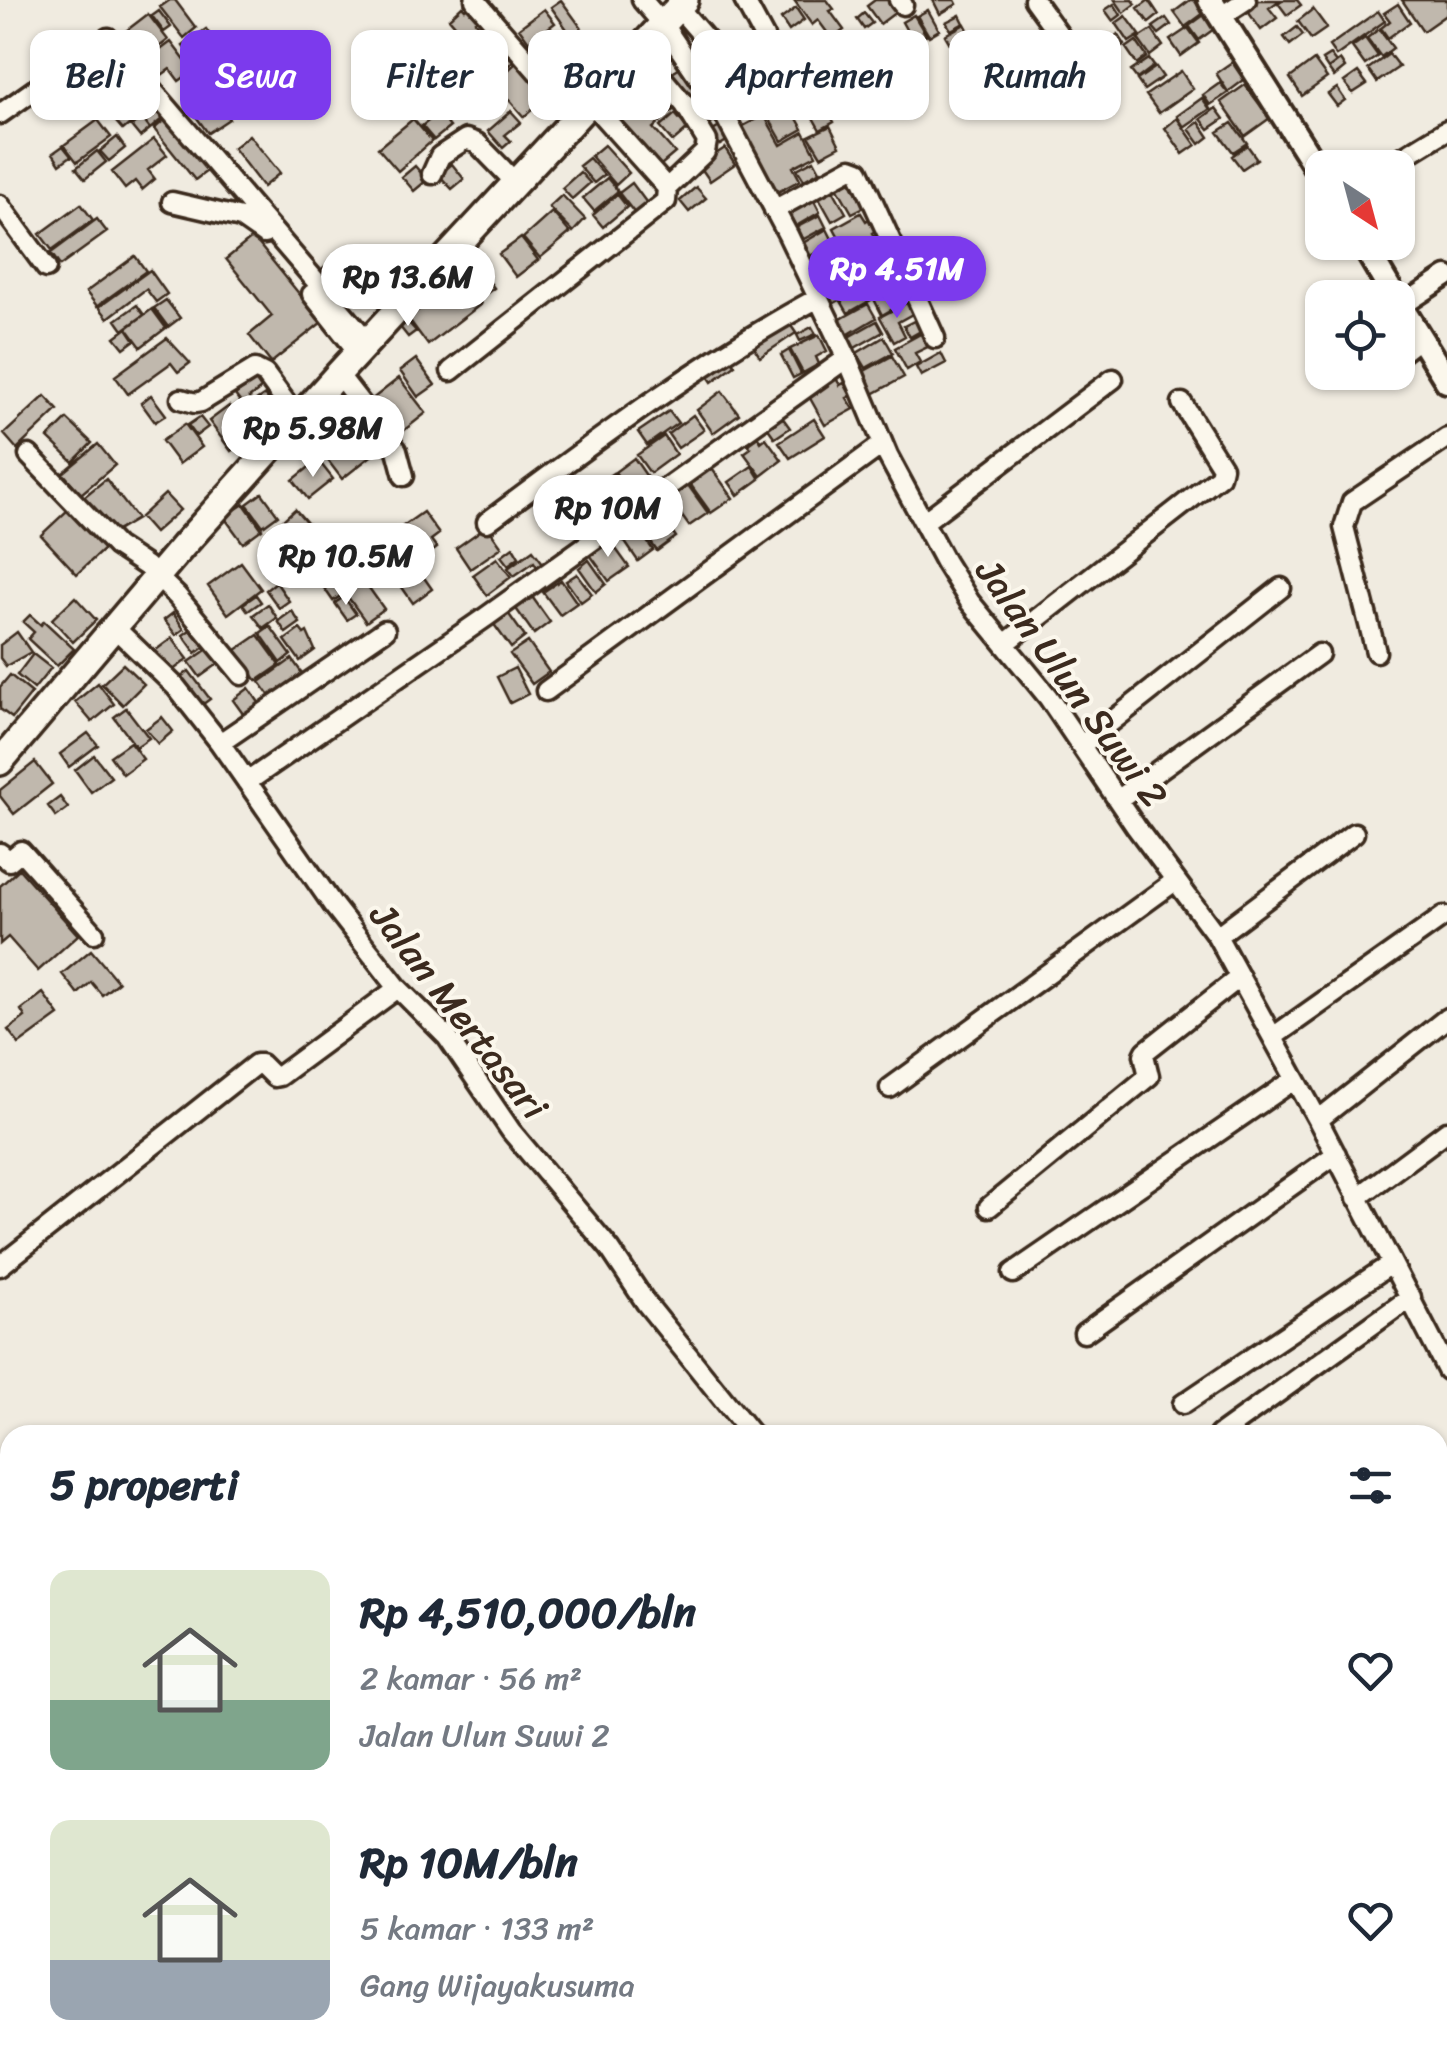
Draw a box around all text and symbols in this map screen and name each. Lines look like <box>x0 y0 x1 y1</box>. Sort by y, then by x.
chip: Beli <box>30 30 160 120</box>
chip: Sewa <box>180 30 331 120</box>
chip: Filter <box>351 30 508 120</box>
chip: Baru <box>528 30 671 120</box>
chip: Apartemen <box>691 30 929 120</box>
chip: Rumah <box>949 30 1121 120</box>
north arrow <box>1305 150 1415 260</box>
map controls <box>1305 150 1415 390</box>
pin: Rp 4.51M <box>794 236 1000 321</box>
text: Rp 4.51M <box>830 240 964 297</box>
pin: Rp 13.6M <box>305 244 511 329</box>
text: Rp 13.6M <box>343 248 473 305</box>
button: locate <box>1305 280 1415 390</box>
pin: Rp 5.98M <box>210 395 416 480</box>
text: Rp 5.98M <box>244 399 382 456</box>
pin: Rp 10M <box>527 475 689 560</box>
text: Rp 10M <box>555 479 661 536</box>
pin: Rp 10.5M <box>243 523 449 608</box>
text: Rp 10.5M <box>279 527 413 584</box>
street label: Jalan Ulun Suwi 2 <box>956 542 1186 823</box>
street label: Jalan Mertasari <box>350 886 567 1136</box>
text: 5 properti <box>50 1448 238 1522</box>
icon: filters <box>1343 1458 1398 1513</box>
text: Rp 4,510,000/bln <box>360 1576 696 1650</box>
icon: home <box>130 1610 250 1730</box>
icon: heart <box>1343 1643 1398 1698</box>
text: 2 kamar · 56 m² <box>360 1650 582 1707</box>
text: Jalan Ulun Suwi 2 <box>360 1707 610 1764</box>
text: Rp 10M/bln <box>360 1826 578 1900</box>
icon: home <box>130 1860 250 1980</box>
icon: heart <box>1343 1893 1398 1948</box>
text: 5 kamar · 133 m² <box>360 1900 594 1957</box>
text: Gang Wijayakusuma <box>360 1957 635 2014</box>

